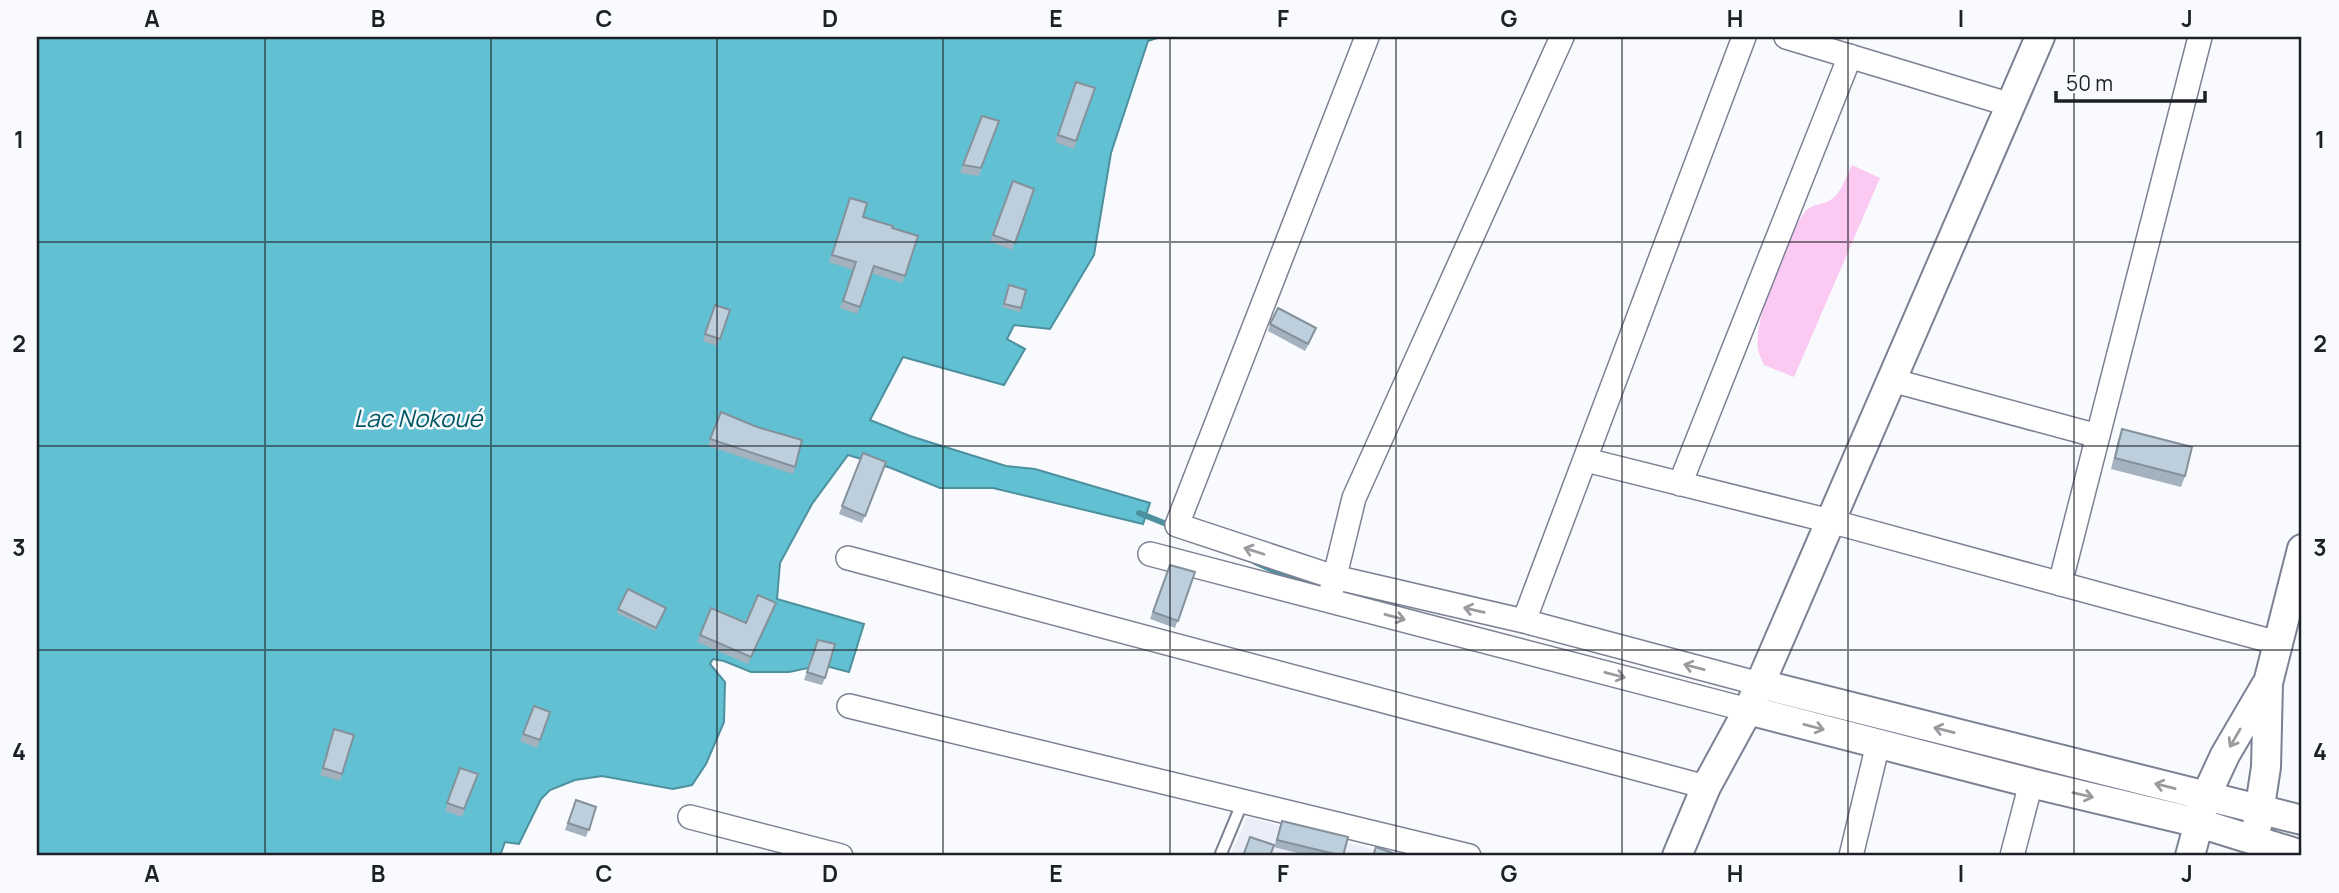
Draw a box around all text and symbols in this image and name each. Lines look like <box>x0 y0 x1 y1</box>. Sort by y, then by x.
text: A <box>144 2 160 34</box>
text: B <box>371 2 385 34</box>
text: C <box>596 2 613 34</box>
text: D <box>822 2 838 34</box>
text: E <box>1049 2 1063 34</box>
text: F <box>1277 2 1289 34</box>
text: G <box>1501 2 1518 34</box>
text: H <box>1727 2 1743 34</box>
text: I <box>1958 2 1964 34</box>
text: J <box>2181 2 2193 34</box>
scale bar <box>2056 60 2204 104</box>
text: 50 m <box>2066 69 2113 97</box>
text: 1 <box>14 123 24 155</box>
text: 1 <box>2315 123 2325 155</box>
text: 2 <box>12 327 26 359</box>
text: 2 <box>2313 327 2327 359</box>
water label: Lac Nokoué <box>354 401 484 434</box>
text: 3 <box>12 531 26 563</box>
text: 3 <box>2313 531 2327 563</box>
one-way arrow <box>1244 543 1266 556</box>
one-way arrow <box>1463 602 1486 616</box>
one-way arrow <box>1384 612 1406 625</box>
one-way arrow <box>1683 659 1705 672</box>
one-way arrow <box>1603 669 1626 682</box>
one-way arrow <box>1803 721 1825 734</box>
one-way arrow <box>1933 723 1956 736</box>
one-way arrow <box>2228 728 2242 748</box>
text: 4 <box>12 735 26 767</box>
text: 4 <box>2313 735 2327 767</box>
one-way arrow <box>2154 779 2177 792</box>
one-way arrow <box>2071 789 2093 802</box>
text: A <box>144 857 160 889</box>
text: B <box>371 857 385 889</box>
text: C <box>596 857 613 889</box>
text: D <box>822 857 838 889</box>
text: E <box>1049 857 1063 889</box>
text: F <box>1277 857 1289 889</box>
text: G <box>1501 857 1518 889</box>
text: H <box>1727 857 1743 889</box>
text: I <box>1958 857 1964 889</box>
text: J <box>2181 857 2193 889</box>

